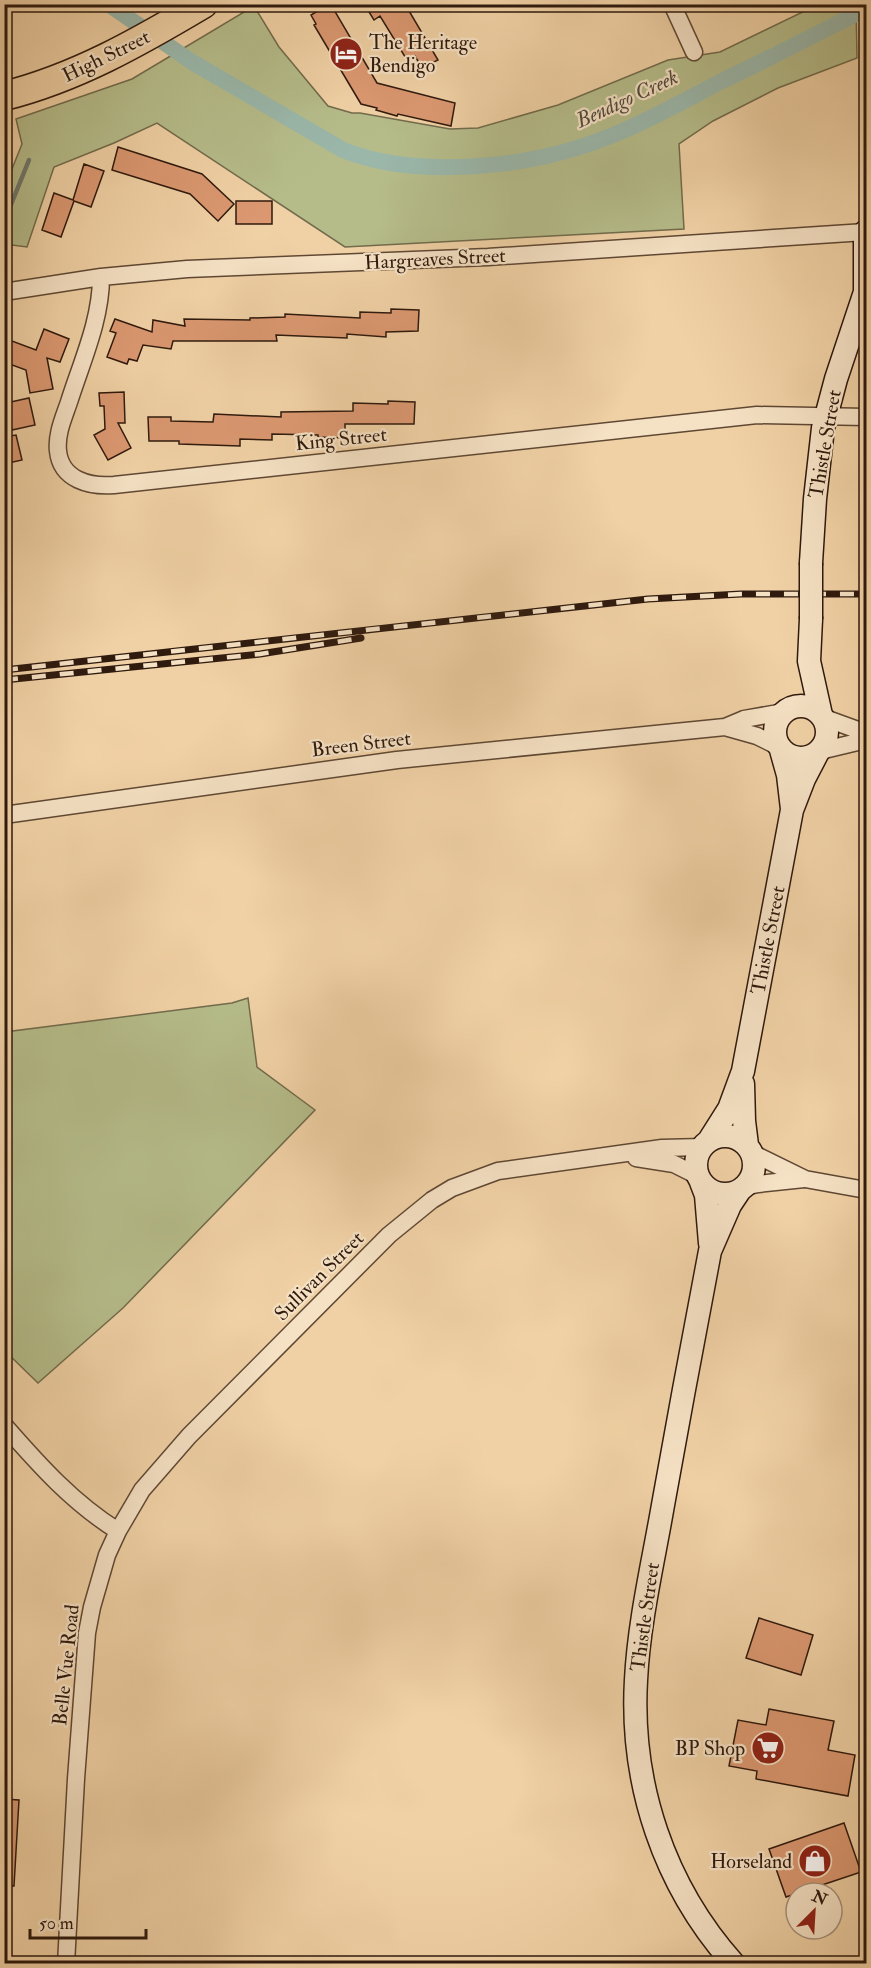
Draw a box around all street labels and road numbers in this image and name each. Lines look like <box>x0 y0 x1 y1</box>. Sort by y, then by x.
street label: High Street <box>58 24 154 88</box>
street label: Hargreaves Street <box>364 243 507 275</box>
street label: Thistle Street <box>803 387 847 500</box>
street label: King Street <box>294 422 388 456</box>
street label: Breen Street <box>310 725 413 762</box>
street label: Thistle Street <box>745 883 791 996</box>
street label: Sullivan Street <box>269 1226 369 1326</box>
street label: Thistle Street <box>625 1560 665 1673</box>
street label: Belle Vue Road <box>47 1603 85 1727</box>

